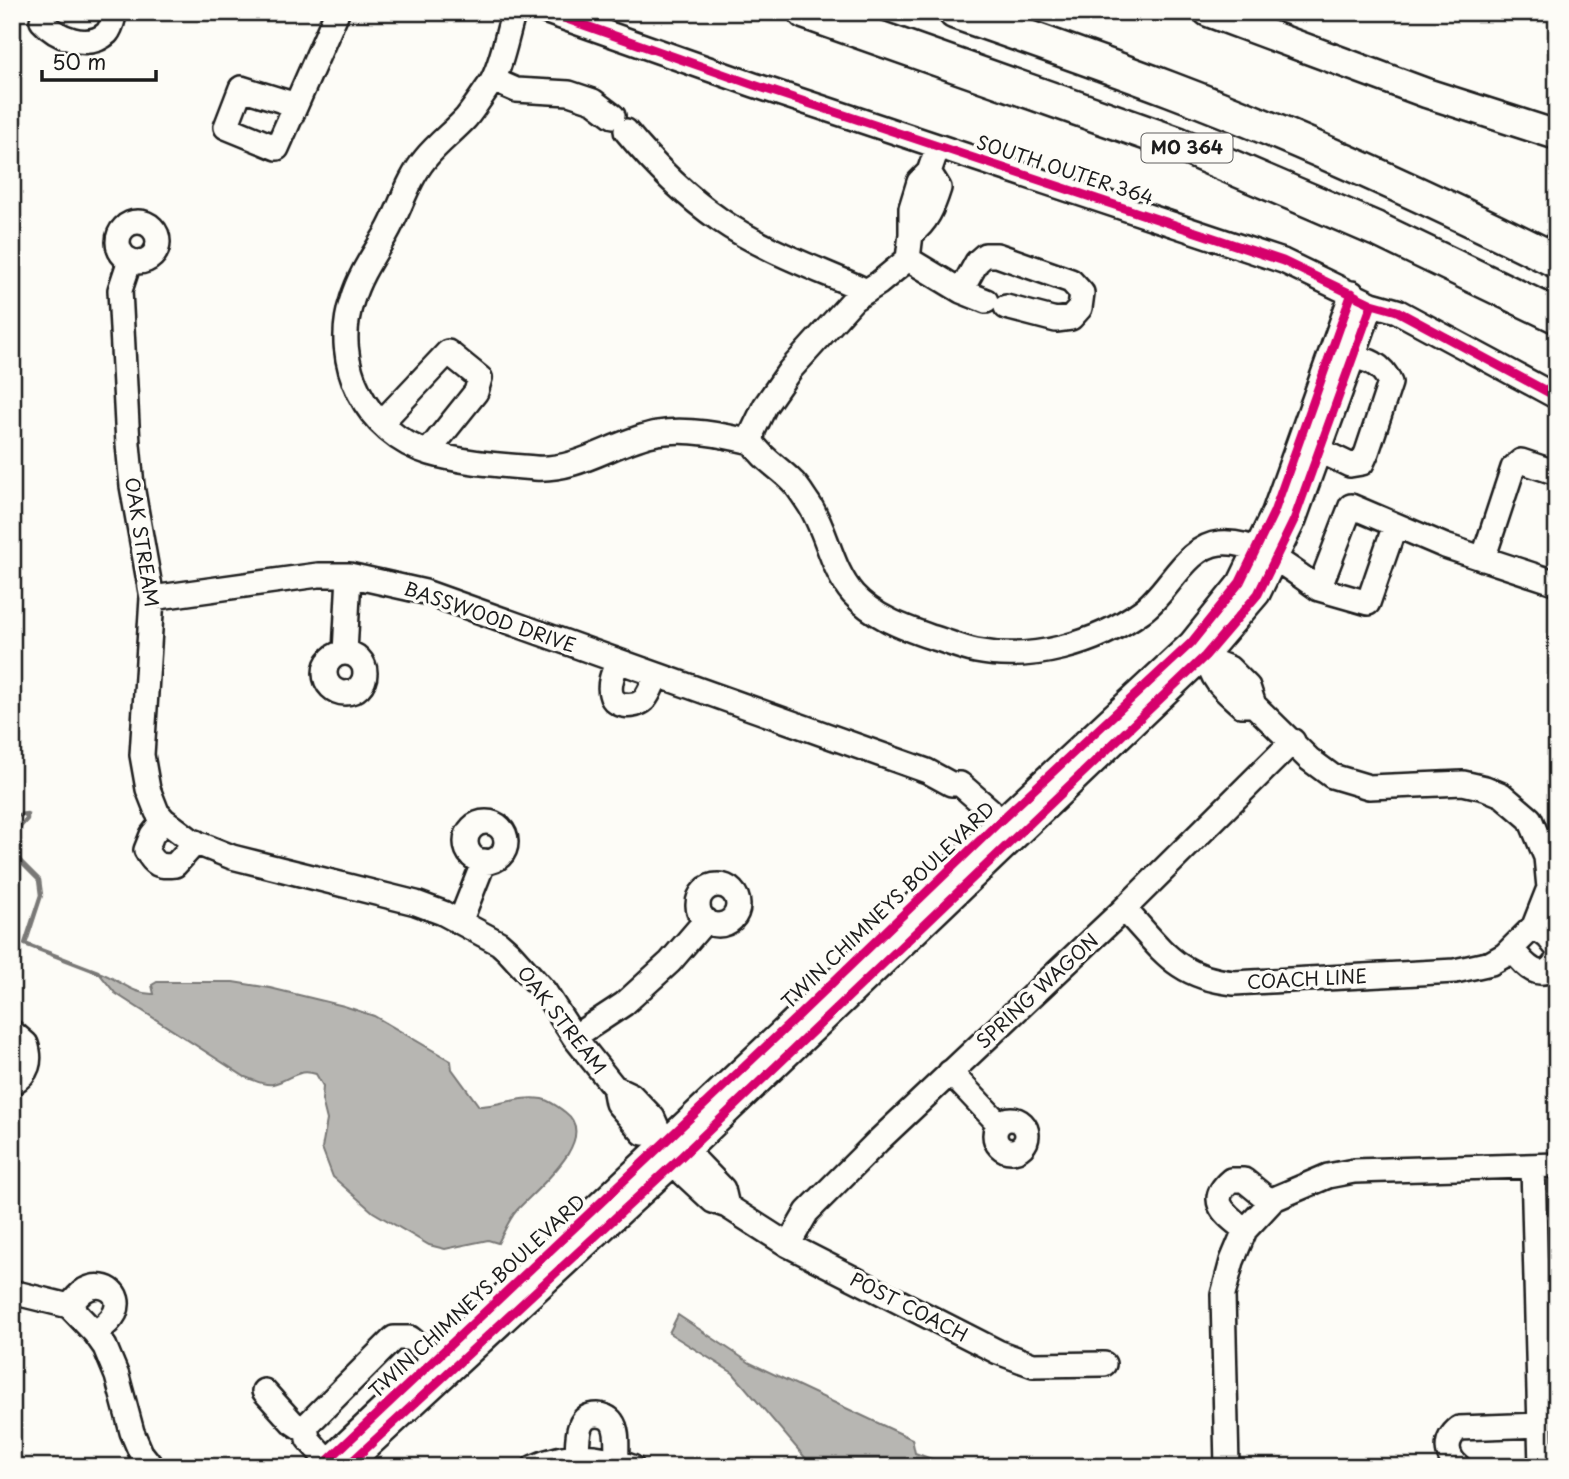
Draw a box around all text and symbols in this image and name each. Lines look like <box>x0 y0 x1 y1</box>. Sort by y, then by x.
scale bar <box>42 38 156 82</box>
text: 50 m <box>52 45 106 77</box>
street label: SOUTH OUTER 364 <box>973 127 1157 211</box>
road number: MO 364 <box>1142 134 1232 162</box>
street label: OAK STREAM <box>119 475 167 609</box>
street label: BASSWOOD DRIVE <box>401 574 580 659</box>
street label: TWIN CHIMNEYS BOULEVARD <box>774 794 1000 1014</box>
street label: SPRING WAGON <box>969 926 1104 1054</box>
street label: OAK STREAM <box>511 959 614 1080</box>
street label: COACH LINE <box>1246 961 1368 995</box>
street label: TWIN CHIMNEYS BOULEVARD <box>362 1187 591 1404</box>
street label: POST COACH <box>846 1264 973 1348</box>

